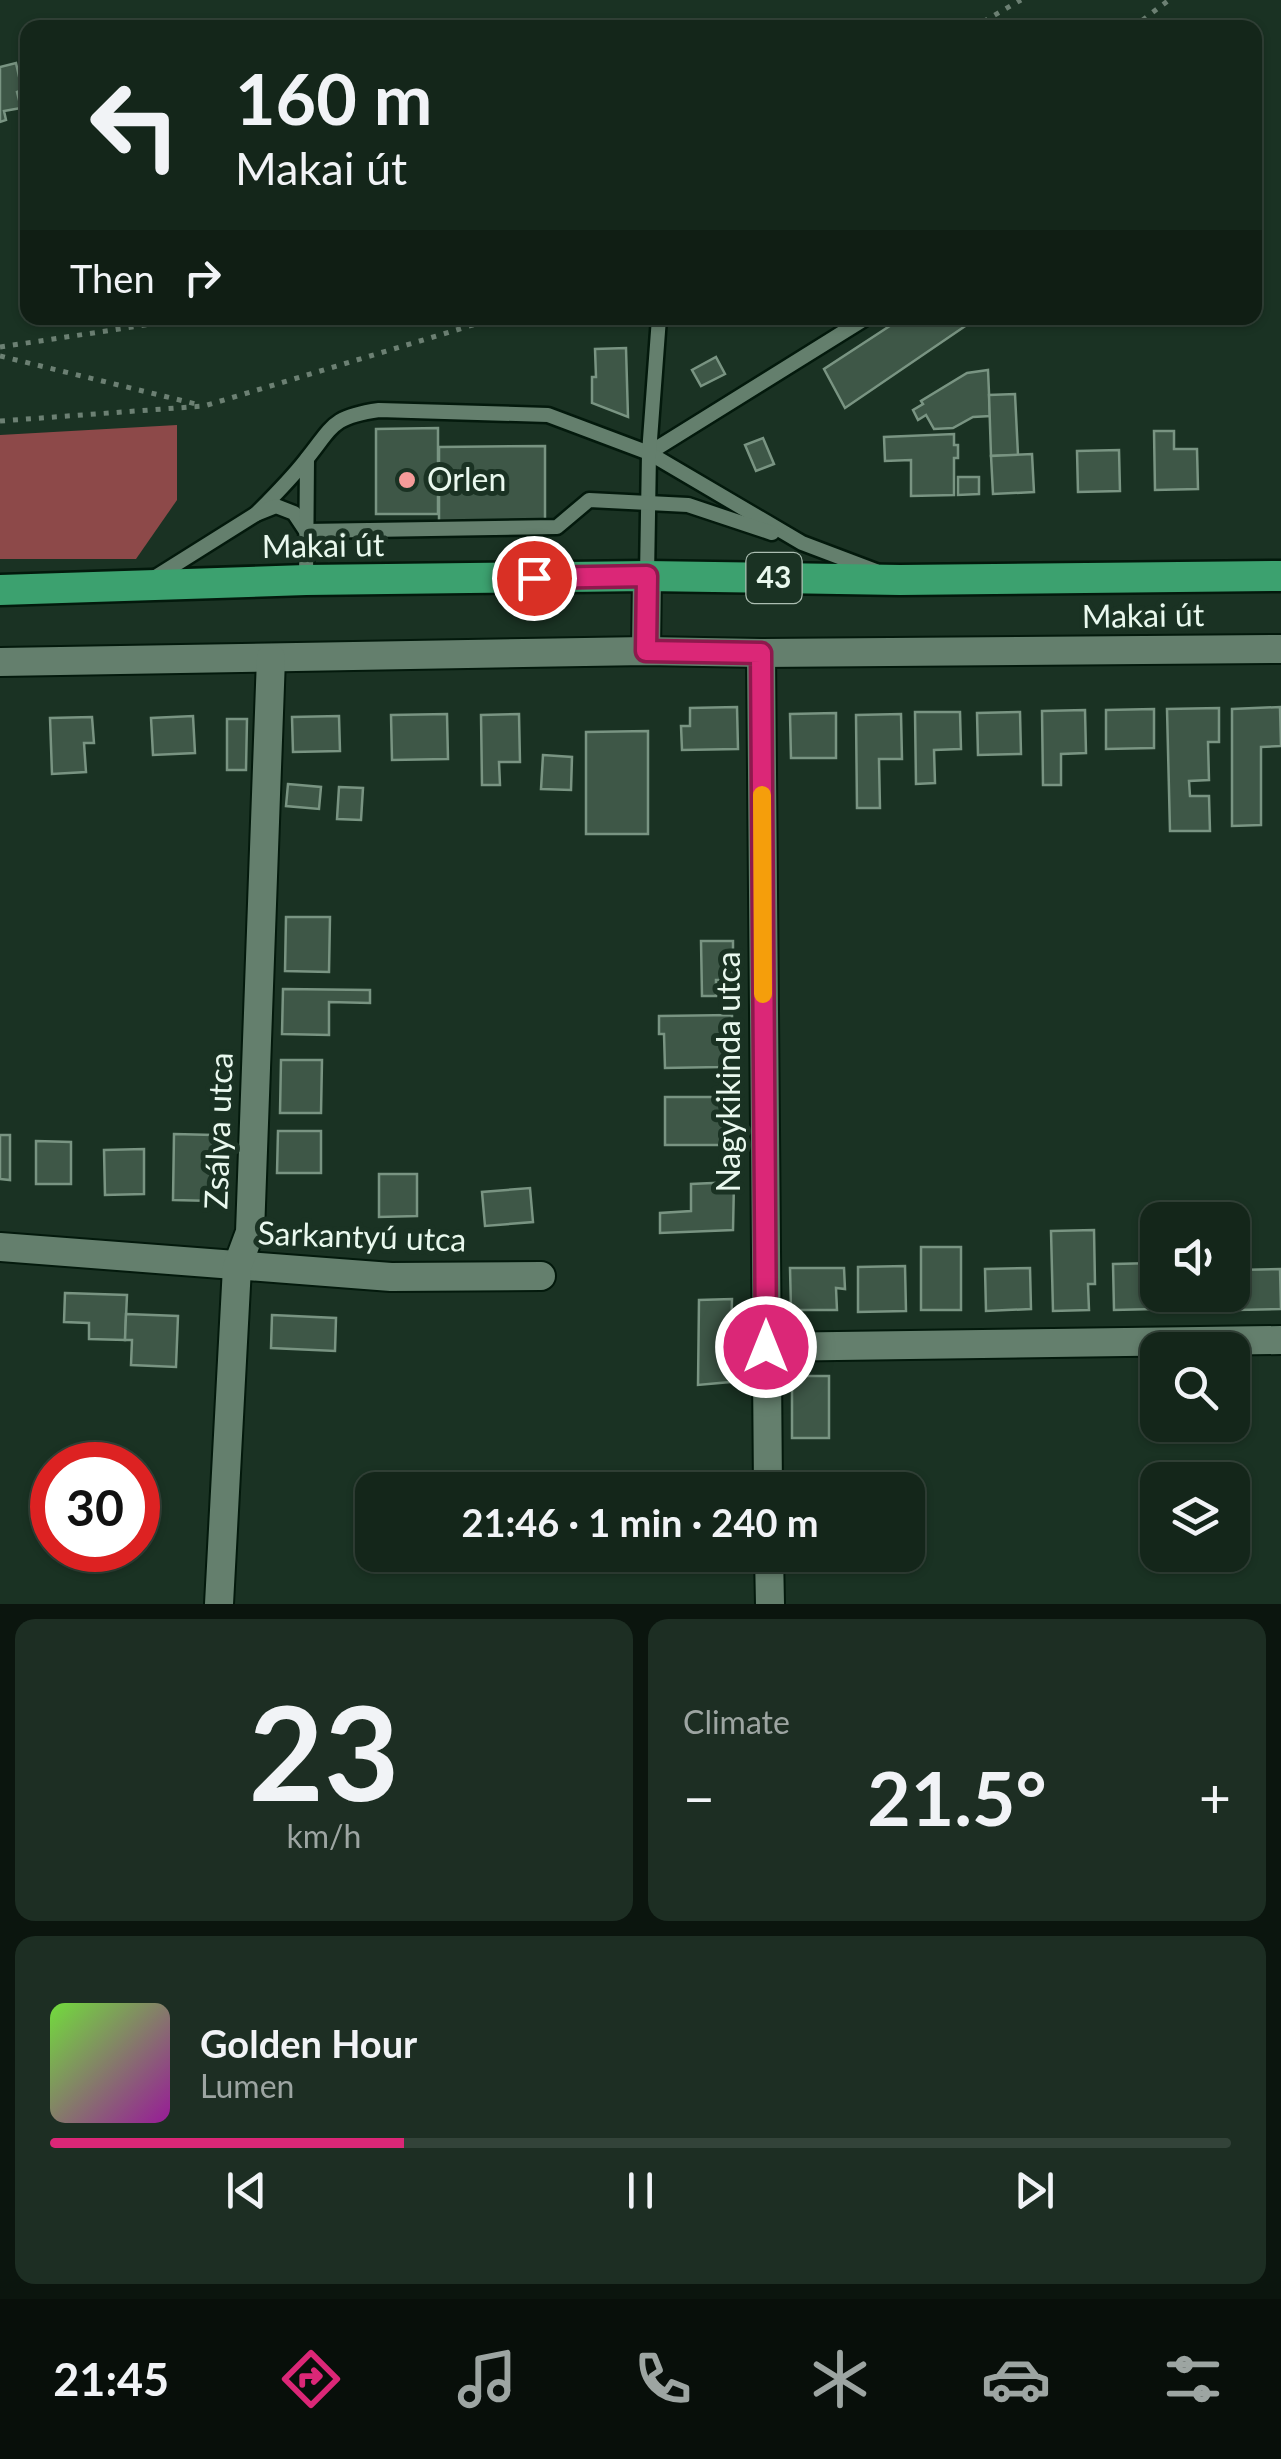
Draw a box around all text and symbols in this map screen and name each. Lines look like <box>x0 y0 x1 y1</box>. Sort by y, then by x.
text: 160 m <box>235 56 432 140</box>
icon: left <box>70 60 200 190</box>
text: Makai út <box>235 141 407 195</box>
icon: right <box>175 250 230 305</box>
text: Then <box>70 255 155 301</box>
place label: Orlen <box>427 459 506 498</box>
marker: Orlen <box>396 469 418 491</box>
street label: Makai út <box>261 524 385 565</box>
pin <box>492 536 577 621</box>
icon: arrive <box>507 551 562 606</box>
road number: 43 <box>746 553 802 603</box>
street label: Makai út <box>1081 594 1205 635</box>
street label: Nagykikinda utca <box>708 951 747 1193</box>
street label: Zsálya utca <box>195 1052 240 1210</box>
map controls <box>1140 1202 1250 1572</box>
button: sound <box>1140 1202 1250 1312</box>
street label: Sarkantyú utca <box>257 1212 467 1259</box>
position arrow <box>714 1295 818 1399</box>
button: search <box>1140 1332 1250 1442</box>
speed limit sign: 30 <box>30 1442 160 1572</box>
button: layers <box>1140 1462 1250 1572</box>
text: 21:46 · 1 min · 240 m <box>461 1499 819 1545</box>
text: 23 <box>249 1673 399 1829</box>
text: Climate <box>683 1702 790 1741</box>
text: 21.5° <box>867 1752 1047 1842</box>
text: − <box>683 1764 715 1830</box>
text: + <box>1199 1764 1231 1830</box>
text: km/h <box>287 1816 361 1855</box>
text: Golden Hour <box>200 2020 417 2066</box>
text: Lumen <box>200 2066 294 2105</box>
icon: previous <box>219 2163 274 2218</box>
icon: pause <box>613 2163 668 2218</box>
icon: next <box>1007 2163 1062 2218</box>
icon: directions <box>276 2344 346 2414</box>
icon: music <box>452 2344 522 2414</box>
icon: phone <box>628 2344 698 2414</box>
icon: climate <box>805 2344 875 2414</box>
icon: car <box>981 2344 1051 2414</box>
icon: filters <box>1158 2344 1228 2414</box>
text: 21:45 <box>53 2352 169 2406</box>

